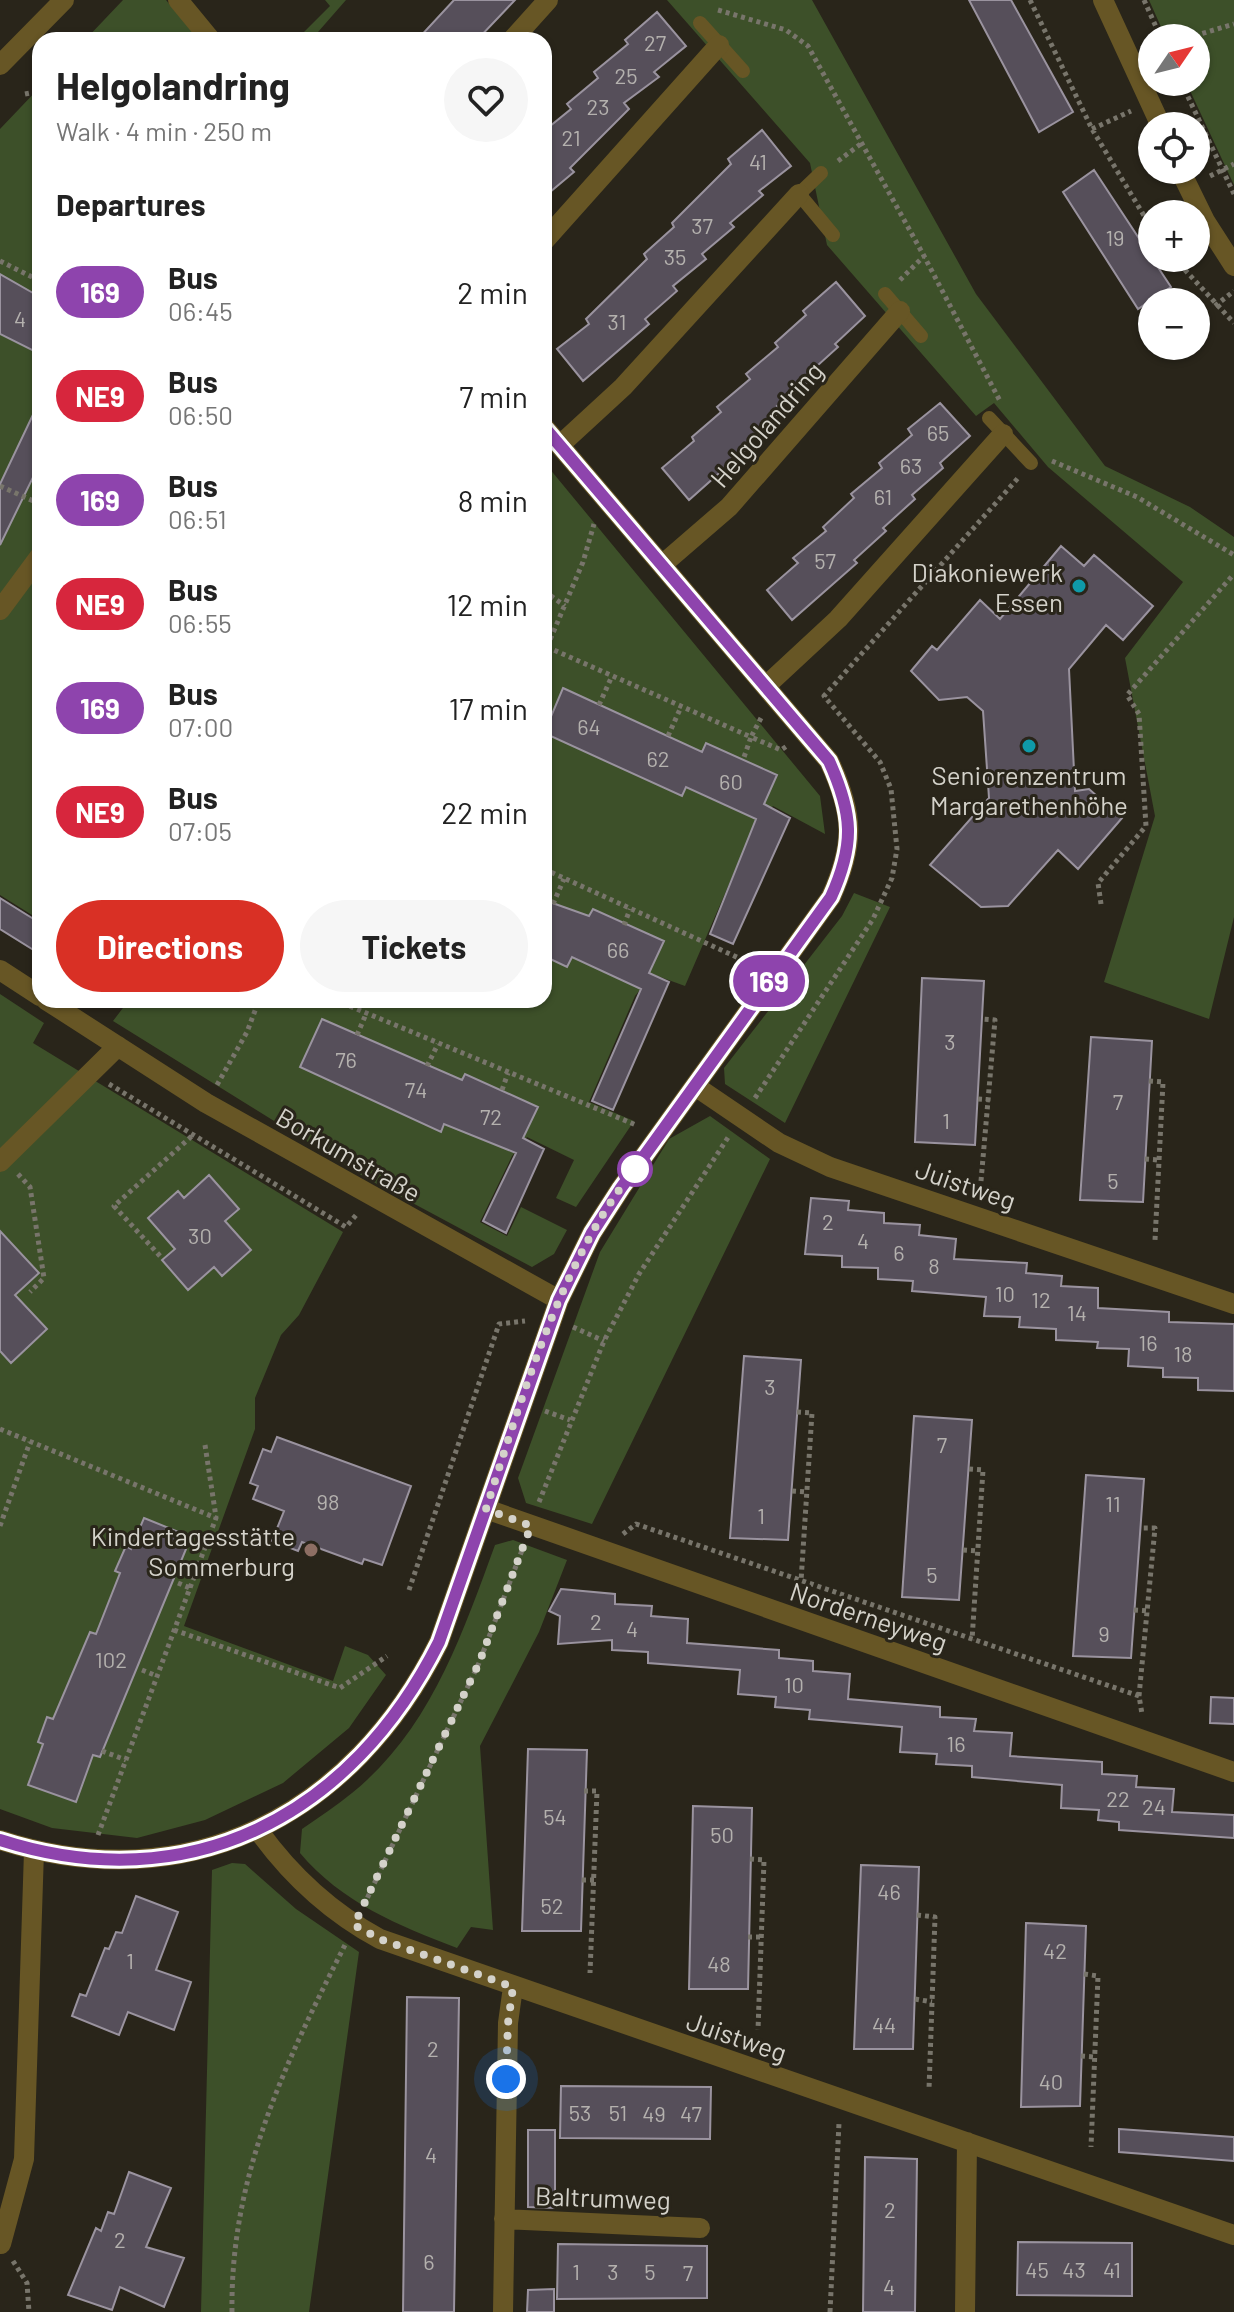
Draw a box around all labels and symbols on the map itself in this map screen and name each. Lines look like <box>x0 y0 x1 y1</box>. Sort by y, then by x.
north arrow <box>1138 24 1210 96</box>
house number: 27 <box>644 29 666 55</box>
house number: 25 <box>614 62 638 88</box>
house number: 23 <box>587 93 610 119</box>
house number: 21 <box>561 124 581 150</box>
house number: 41 <box>749 148 767 174</box>
house number: 37 <box>691 212 713 238</box>
house number: 19 <box>1105 224 1125 250</box>
house number: 35 <box>664 243 686 269</box>
house number: 4 <box>14 305 26 331</box>
house number: 31 <box>608 308 626 334</box>
street label: Helgolandring <box>703 355 829 493</box>
house number: 65 <box>927 419 949 445</box>
house number: 63 <box>900 452 922 478</box>
house number: 61 <box>874 483 892 509</box>
house number: 57 <box>814 547 836 573</box>
place label: Diakoniewerk Essen <box>911 556 1063 617</box>
marker: Diakoniewerk Essen <box>1070 577 1088 595</box>
house number: 64 <box>577 713 601 739</box>
marker: Seniorenzentrum Margarethenhöhe <box>1020 737 1038 755</box>
house number: 62 <box>646 745 670 771</box>
place label: Seniorenzentrum Margarethenhöhe <box>930 759 1128 820</box>
house number: 60 <box>719 768 743 794</box>
house number: 66 <box>607 936 629 962</box>
line badge: 169 <box>723 955 815 1007</box>
house number: 3 <box>944 1028 956 1054</box>
house number: 76 <box>335 1046 357 1072</box>
house number: 74 <box>405 1076 427 1102</box>
house number: 7 <box>1113 1088 1123 1114</box>
street label: Borkumstraße <box>271 1100 427 1208</box>
house number: 72 <box>480 1103 502 1129</box>
house number: 1 <box>942 1107 950 1133</box>
unlabelled marker <box>618 1152 652 1186</box>
street label: Juistweg <box>912 1152 1020 1216</box>
house number: 5 <box>1107 1167 1119 1193</box>
house number: 2 <box>822 1208 834 1234</box>
house number: 30 <box>188 1222 212 1248</box>
house number: 4 <box>857 1227 869 1253</box>
house number: 6 <box>893 1239 905 1265</box>
house number: 8 <box>928 1252 940 1278</box>
house number: 10 <box>995 1280 1015 1306</box>
house number: 12 <box>1031 1286 1051 1312</box>
house number: 14 <box>1067 1299 1087 1325</box>
house number: 16 <box>1138 1329 1158 1355</box>
house number: 18 <box>1173 1340 1193 1366</box>
house number: 3 <box>764 1373 776 1399</box>
house number: 7 <box>937 1431 947 1457</box>
house number: 98 <box>317 1488 339 1514</box>
house number: 11 <box>1105 1490 1121 1516</box>
house number: 1 <box>757 1502 765 1528</box>
place label: Kindertagesstätte Sommerburg <box>91 1520 295 1581</box>
marker: Kindertagesstätte Sommerburg <box>302 1541 320 1559</box>
house number: 5 <box>926 1561 938 1587</box>
street label: Norderneyweg <box>786 1575 952 1657</box>
house number: 2 <box>590 1608 602 1634</box>
house number: 4 <box>626 1615 638 1641</box>
house number: 9 <box>1098 1620 1110 1646</box>
house number: 102 <box>95 1646 127 1672</box>
house number: 10 <box>784 1671 804 1697</box>
house number: 16 <box>946 1730 966 1756</box>
house number: 22 <box>1106 1785 1130 1811</box>
house number: 24 <box>1142 1793 1166 1819</box>
house number: 54 <box>543 1803 567 1829</box>
house number: 50 <box>710 1821 734 1847</box>
house number: 46 <box>877 1878 901 1904</box>
house number: 52 <box>540 1892 564 1918</box>
house number: 42 <box>1043 1937 1067 1963</box>
house number: 1 <box>126 1947 134 1973</box>
house number: 48 <box>707 1950 731 1976</box>
street label: Juistweg <box>683 2004 791 2068</box>
house number: 44 <box>872 2011 896 2037</box>
house number: 2 <box>427 2035 439 2061</box>
your location <box>486 2059 526 2099</box>
house number: 40 <box>1039 2068 1063 2094</box>
house number: 53 <box>569 2099 591 2125</box>
house number: 51 <box>609 2099 627 2125</box>
house number: 49 <box>642 2100 666 2126</box>
house number: 47 <box>680 2100 702 2126</box>
house number: 4 <box>425 2141 437 2167</box>
street label: Baltrumweg <box>535 2179 671 2215</box>
house number: 2 <box>884 2196 896 2222</box>
house number: 2 <box>114 2226 126 2252</box>
house number: 6 <box>423 2248 435 2274</box>
house number: 45 <box>1025 2256 1049 2282</box>
house number: 43 <box>1062 2256 1086 2282</box>
house number: 41 <box>1103 2256 1121 2282</box>
house number: 1 <box>572 2258 580 2284</box>
house number: 3 <box>607 2258 619 2284</box>
house number: 5 <box>644 2258 656 2284</box>
house number: 7 <box>683 2259 693 2285</box>
house number: 4 <box>883 2273 895 2299</box>

